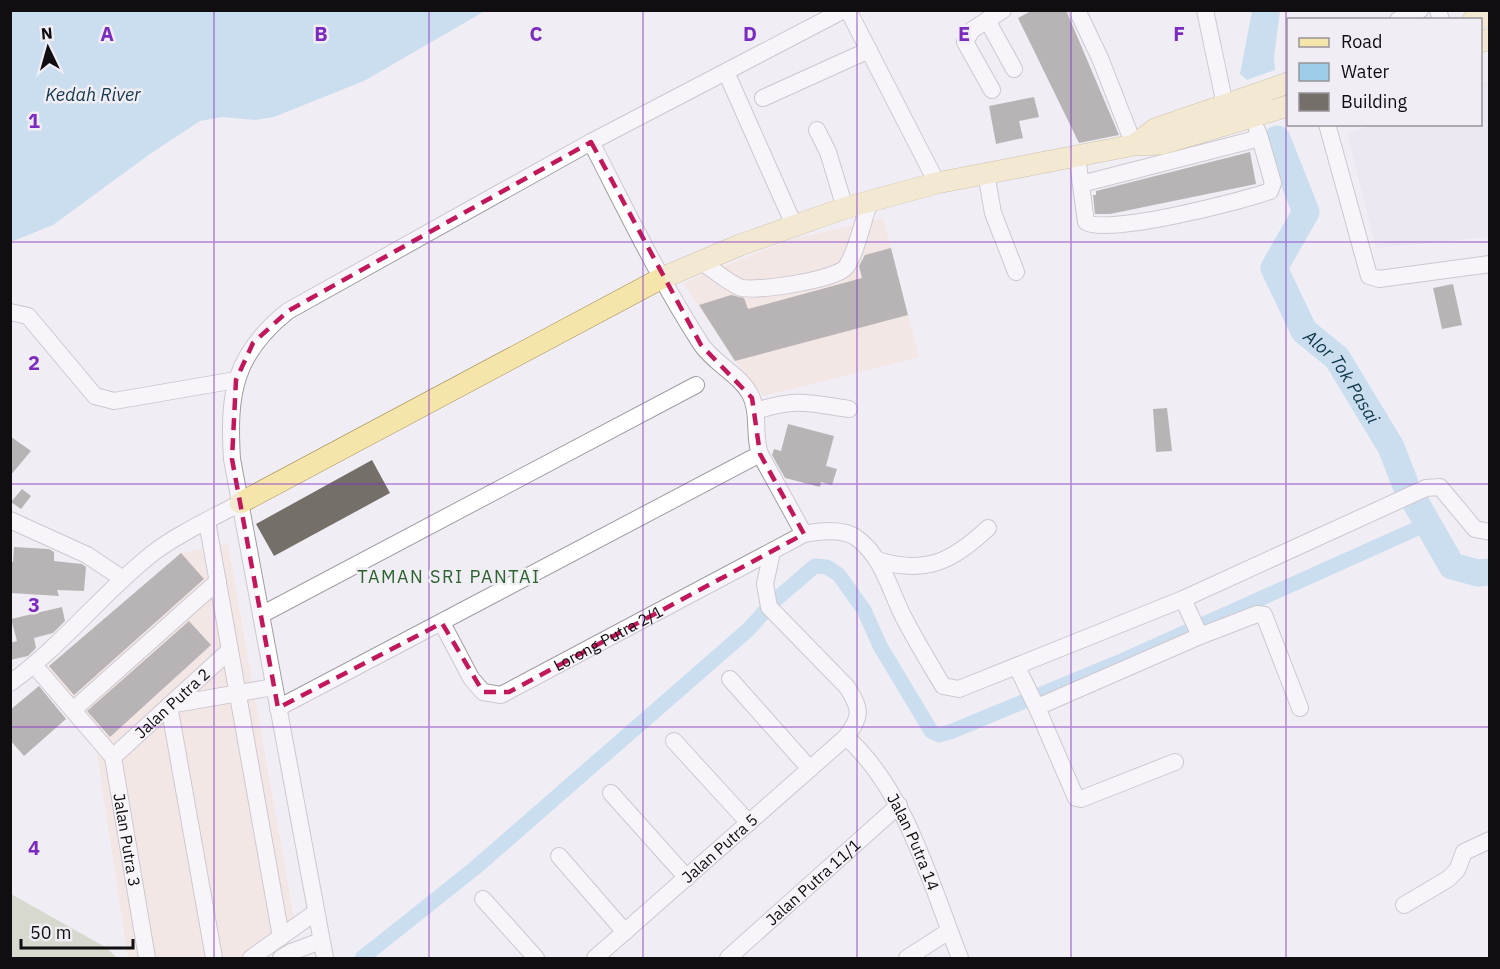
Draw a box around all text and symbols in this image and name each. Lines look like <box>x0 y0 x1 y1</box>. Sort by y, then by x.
north arrow <box>18 18 78 78</box>
legend <box>1287 18 1482 126</box>
text: A <box>100 20 114 47</box>
text: B <box>314 20 328 47</box>
text: C <box>529 20 543 47</box>
text: D <box>743 20 757 47</box>
text: E <box>958 20 970 47</box>
text: F <box>1173 20 1185 47</box>
text: N <box>40 23 53 44</box>
text: Road <box>1341 30 1382 53</box>
text: Water <box>1341 60 1390 83</box>
water label: Kedah River <box>45 83 141 106</box>
text: Building <box>1341 90 1408 113</box>
text: 1 <box>28 107 40 134</box>
water label: Alor Tok Pasai <box>1299 324 1386 428</box>
text: 2 <box>28 349 40 376</box>
district label: TAMAN SRI PANTAI <box>357 565 541 588</box>
text: 3 <box>28 591 40 618</box>
street label: Lorong Putra 2/1 <box>550 601 666 675</box>
street label: Jalan Putra 2 <box>130 664 214 742</box>
street label: Jalan Putra 14 <box>883 790 944 893</box>
street label: Jalan Putra 3 <box>109 791 145 888</box>
street label: Jalan Putra 5 <box>677 810 762 887</box>
text: 4 <box>28 834 40 861</box>
street label: Jalan Putra 11/1 <box>762 835 864 929</box>
scale bar <box>21 912 134 950</box>
text: 50 m <box>30 921 72 944</box>

